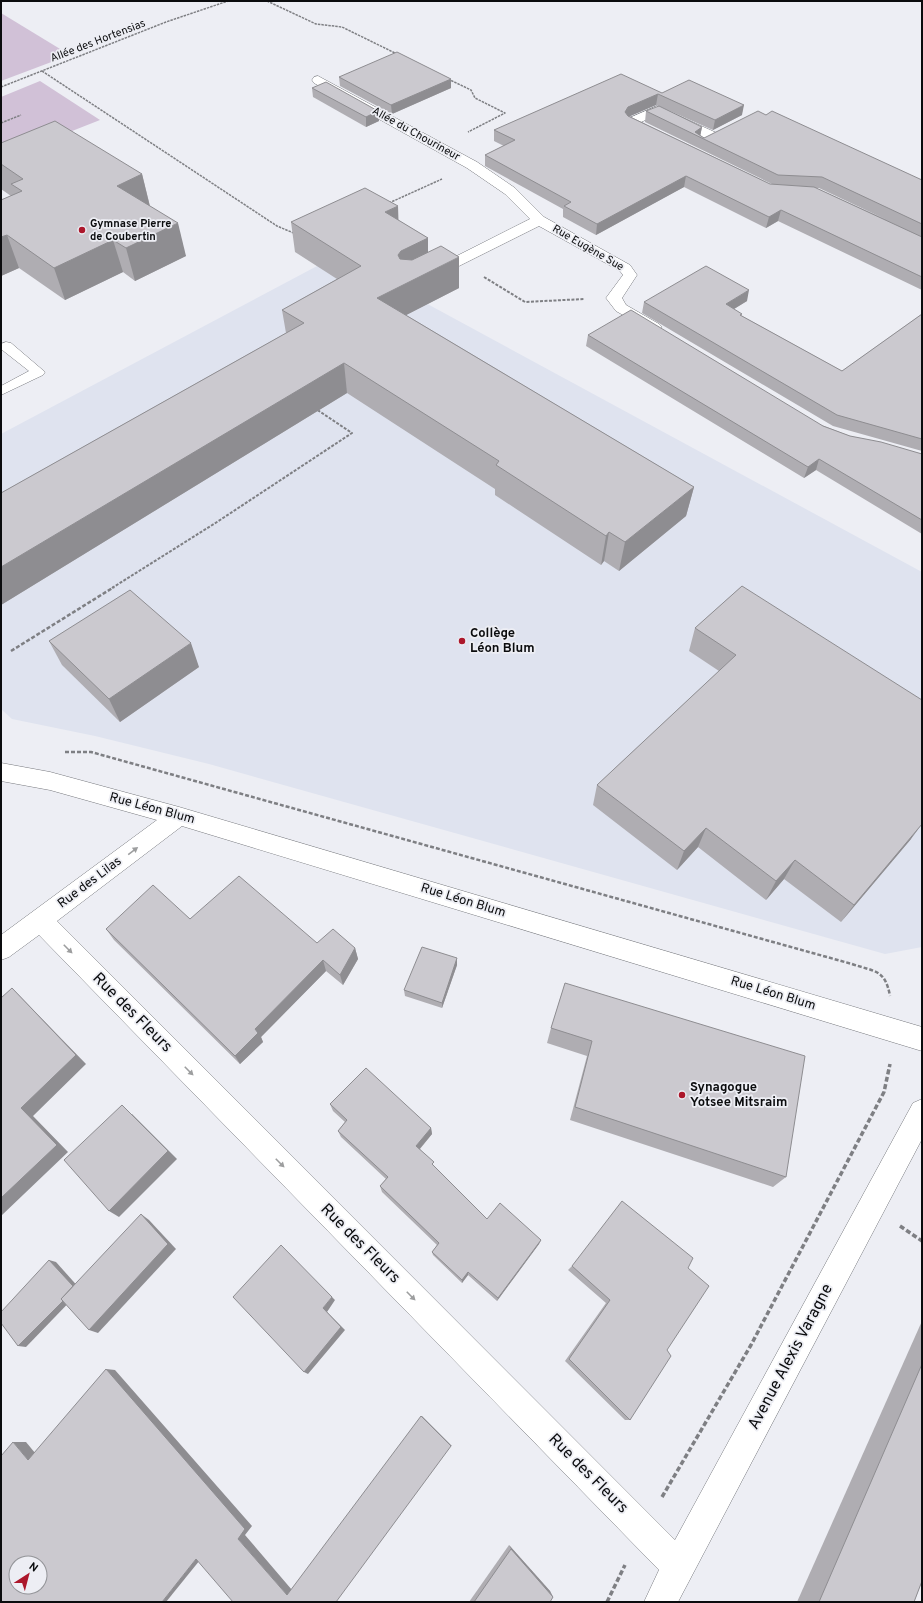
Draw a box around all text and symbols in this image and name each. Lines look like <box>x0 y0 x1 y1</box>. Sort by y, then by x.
street label: Allée des Hortensias <box>48 16 148 66</box>
street label: Allée du Chourineur <box>370 104 463 164</box>
place label: Gymnase Pierre de Coubertin <box>90 217 171 244</box>
street label: Rue Eugène Sue <box>550 222 626 274</box>
marker: Gymnase Pierre de Coubertin <box>77 225 87 235</box>
place label: Collège Léon Blum <box>470 626 535 657</box>
marker: Collège Léon Blum <box>457 636 467 646</box>
street label: Rue Léon Blum <box>107 790 197 828</box>
one-way arrow <box>128 846 139 855</box>
street label: Rue des Lilas <box>55 854 125 912</box>
street label: Rue Léon Blum <box>419 880 507 922</box>
one-way arrow <box>63 944 73 954</box>
street label: Rue des Fleurs <box>88 969 176 1057</box>
street label: Rue Léon Blum <box>729 973 817 1015</box>
one-way arrow <box>184 1066 194 1076</box>
place label: Synagogue Yotsee Mitsraim <box>690 1080 787 1111</box>
marker: Synagogue Yotsee Mitsraim <box>677 1090 687 1100</box>
one-way arrow <box>276 1158 285 1168</box>
street label: Rue des Fleurs <box>316 1200 404 1288</box>
street label: Avenue Alexis Varagne <box>744 1281 838 1433</box>
one-way arrow <box>406 1291 416 1301</box>
street label: Rue des Fleurs <box>544 1430 632 1518</box>
north arrow <box>8 1555 48 1595</box>
text: N <box>26 1560 41 1576</box>

